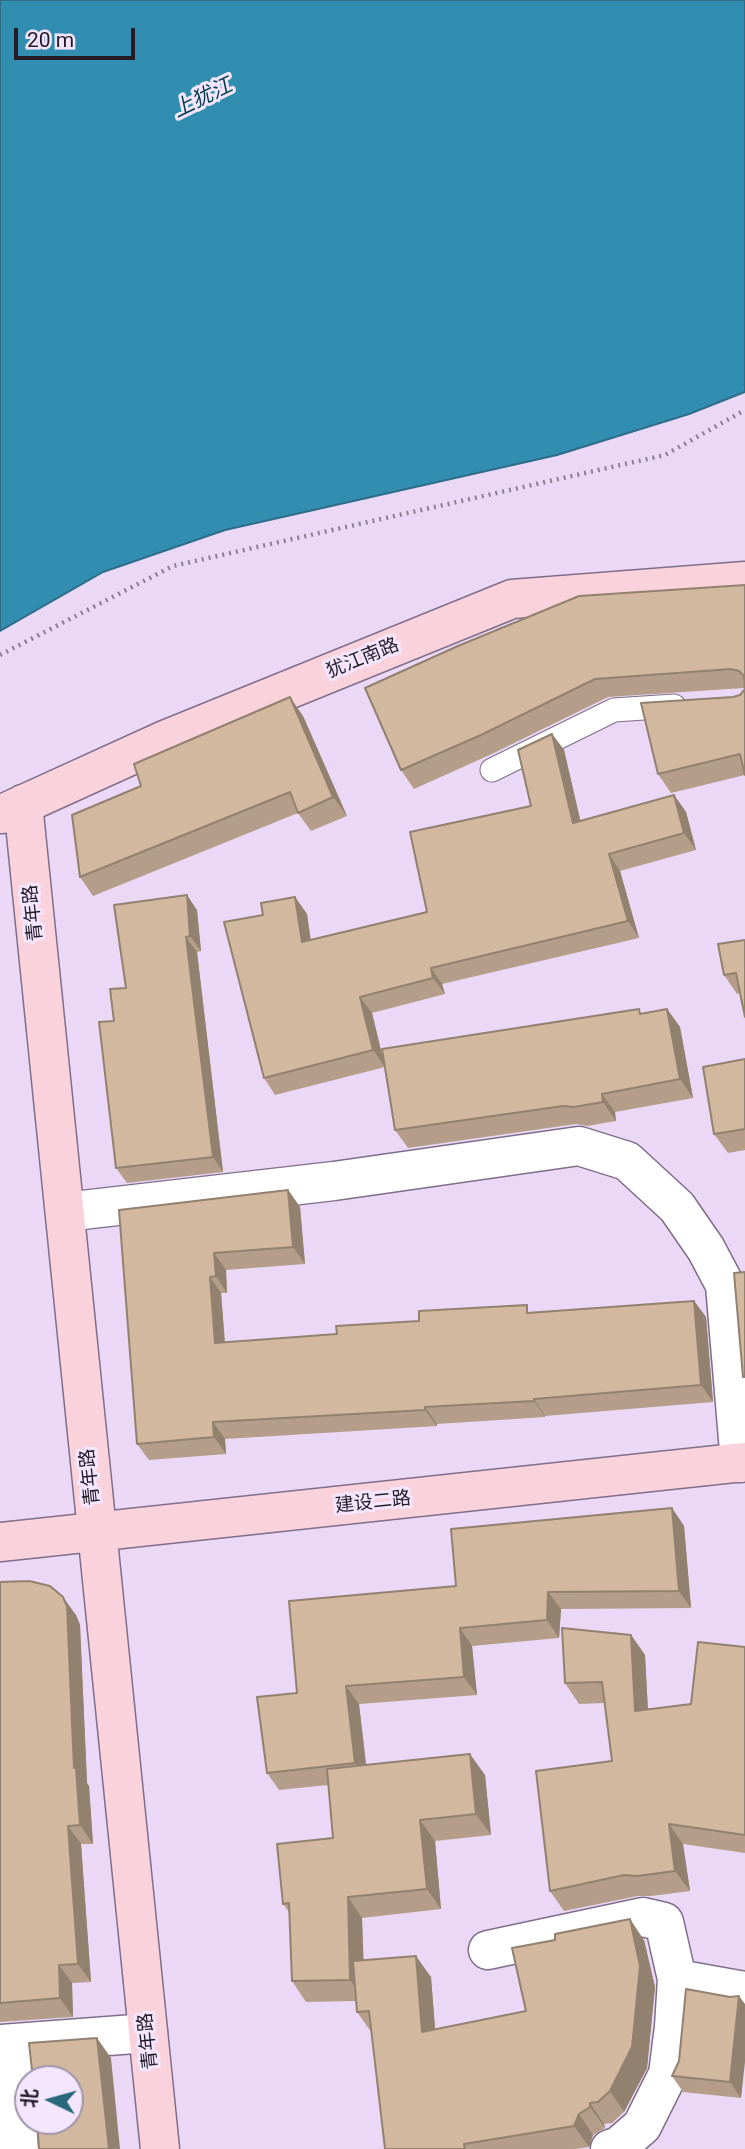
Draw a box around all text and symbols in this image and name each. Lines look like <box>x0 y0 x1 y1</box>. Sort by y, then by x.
scale bar <box>18 14 138 58</box>
text: 20 m <box>27 28 74 52</box>
water label: 上犹江 <box>169 74 237 124</box>
street label: 犹江南路 <box>323 634 403 684</box>
street label: 青年路 <box>20 883 48 943</box>
street label: 青年路 <box>77 1447 105 1507</box>
street label: 建设二路 <box>334 1488 412 1518</box>
street label: 青年路 <box>135 2011 163 2071</box>
north arrow <box>14 2065 84 2135</box>
text: 北 <box>17 2088 42 2109</box>

